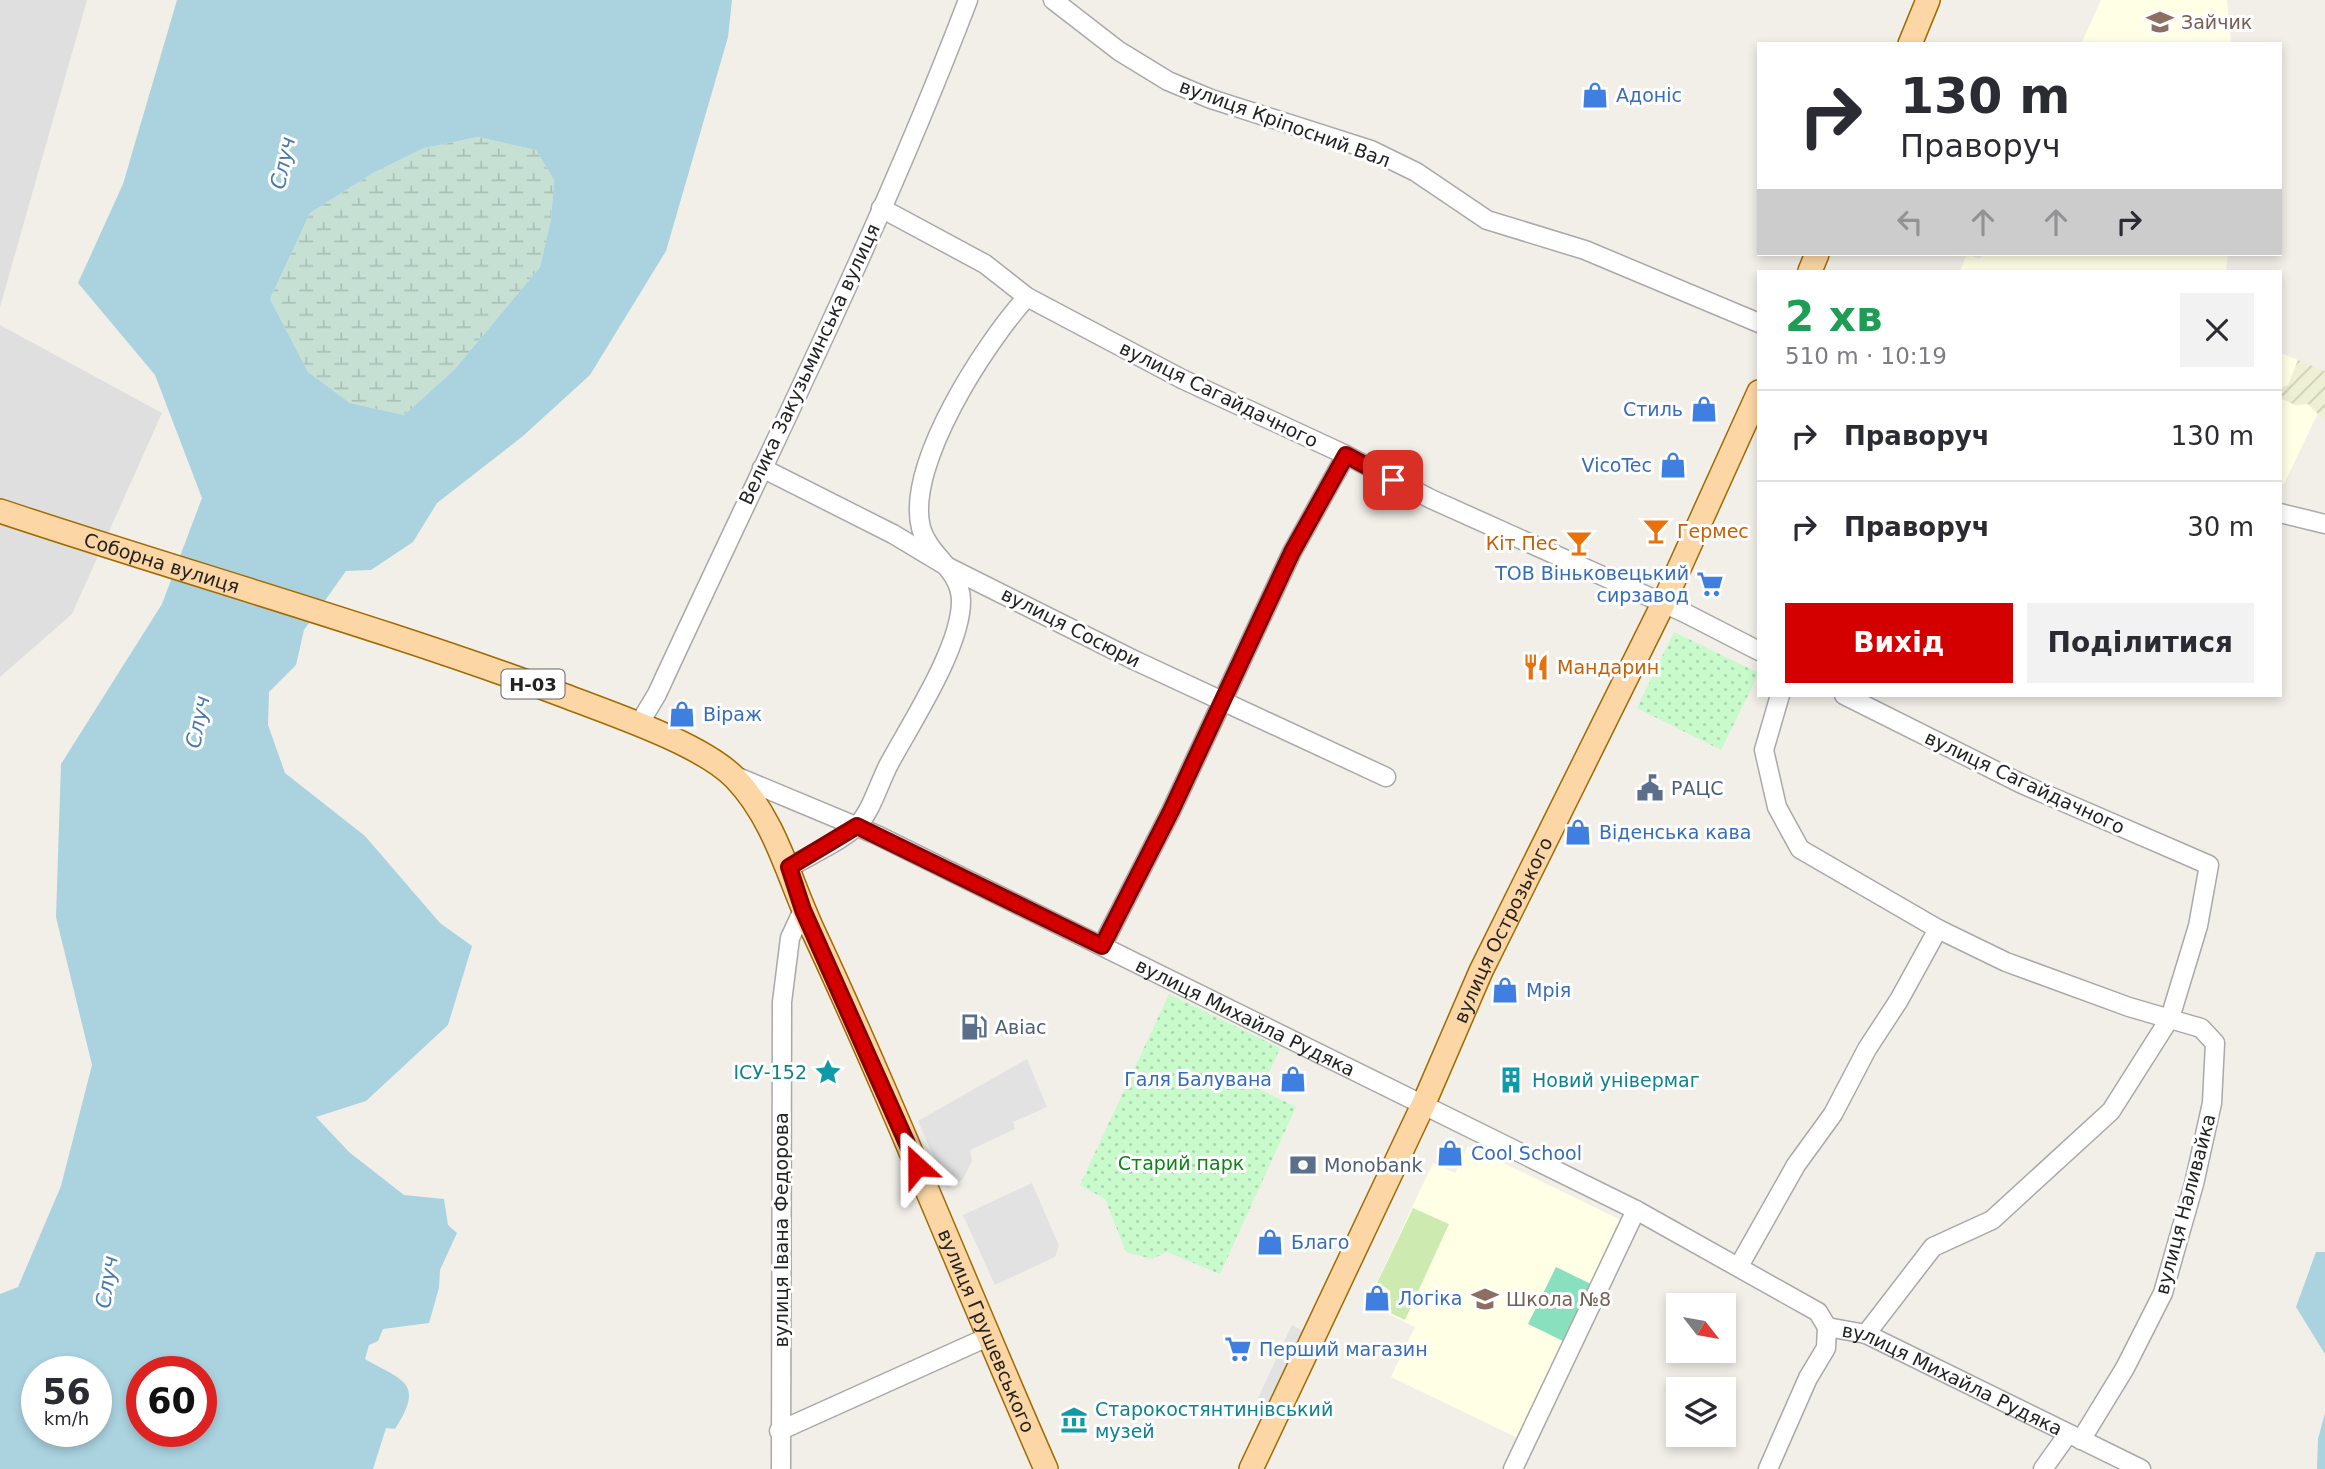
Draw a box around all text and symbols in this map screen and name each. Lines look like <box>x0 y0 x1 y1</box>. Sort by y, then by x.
school or university icon: Зайчик <box>2145 7 2175 37</box>
place label: Зайчик <box>2181 11 2252 33</box>
text: 130 m <box>1900 68 2070 125</box>
icon: right <box>1785 70 1876 161</box>
street label: вулиця Кріпосний Вал <box>1177 75 1393 171</box>
shop icon: Адоніс <box>1580 80 1610 110</box>
place label: Адоніс <box>1616 84 1682 106</box>
text: Праворуч <box>1900 127 2061 165</box>
water label: Случ <box>266 135 300 191</box>
icon: left <box>1891 203 1929 241</box>
icon: ahead <box>1964 203 2002 241</box>
icon: ahead <box>2037 203 2075 241</box>
icon: right <box>2110 203 2148 241</box>
street label: Велика Закузьминська вулиця <box>734 220 884 508</box>
text: 2 хв <box>1785 292 1883 341</box>
button: close <box>2180 293 2254 367</box>
street label: вулиця Сагайдачного <box>1116 336 1322 452</box>
text: 510 m · 10:19 <box>1785 343 1947 369</box>
shop icon: Стиль <box>1689 394 1719 424</box>
place label: Стиль <box>1623 398 1683 420</box>
icon: right <box>1785 417 1823 455</box>
text: Праворуч <box>1844 421 1990 451</box>
text: 130 m <box>2171 421 2254 451</box>
pin <box>1363 450 1423 510</box>
shop icon: VicoTec <box>1658 450 1688 480</box>
place label: VicoTec <box>1582 454 1652 476</box>
icon: arrive <box>1374 461 1412 499</box>
icon: right <box>1785 508 1823 546</box>
text: Праворуч <box>1844 512 1990 542</box>
text: 30 m <box>2187 512 2254 542</box>
bar icon: Гермес <box>1641 516 1671 546</box>
place label: Гермес <box>1677 520 1749 542</box>
street label: Соборна вулиця <box>81 528 242 598</box>
bar icon: Кіт Пес <box>1564 528 1594 558</box>
place label: Кіт Пес <box>1486 532 1558 554</box>
place label: ТОВ Віньковецький сирзавод <box>1494 562 1689 606</box>
supermarket icon: ТОВ Віньковецький сирзавод <box>1695 569 1725 599</box>
street label: вулиця Сосюри <box>998 582 1144 672</box>
button: Вихід <box>1785 603 2013 683</box>
button: Поділитися <box>2027 603 2254 683</box>
restaurant icon: Мандарин <box>1521 652 1551 682</box>
place label: Мандарин <box>1557 656 1659 678</box>
road number: Н-03 <box>502 670 564 698</box>
water label: Случ <box>181 694 215 750</box>
shop icon: Віраж <box>667 699 697 729</box>
place label: Віраж <box>703 703 762 725</box>
street label: вулиця Сагайдачного <box>1922 726 2128 838</box>
public building icon: РАЦС <box>1635 773 1665 803</box>
place label: РАЦС <box>1671 777 1723 799</box>
shop icon: Віденська кава <box>1563 817 1593 847</box>
place label: Віденська кава <box>1599 821 1751 843</box>
street label: вулиця Острозького <box>1449 833 1557 1026</box>
street label: вулиця Михайла Рудяка <box>1132 954 1359 1080</box>
shop icon: Мрія <box>1490 975 1520 1005</box>
place label: Мрія <box>1526 979 1571 1001</box>
fuel station icon: Авіас <box>959 1012 989 1042</box>
place label: Авіас <box>995 1016 1047 1038</box>
place icon: ІСУ-152 <box>813 1057 843 1087</box>
place label: ІСУ-152 <box>733 1061 807 1083</box>
shop icon: Галя Балувана <box>1278 1064 1308 1094</box>
building icon: Новий універмаг <box>1496 1065 1526 1095</box>
place label: Галя Балувана <box>1124 1068 1272 1090</box>
place label: Новий універмаг <box>1532 1069 1700 1091</box>
street label: вулиця Наливайка <box>2150 1111 2220 1297</box>
street label: вулиця Івана Федорова <box>770 1112 792 1348</box>
position arrow <box>880 1129 954 1203</box>
shop icon: Cool School <box>1435 1138 1465 1168</box>
place label: Cool School <box>1471 1142 1582 1164</box>
bank icon: Monobank <box>1288 1150 1318 1180</box>
park label: Старий парк <box>1118 1152 1244 1174</box>
place label: Monobank <box>1324 1154 1422 1176</box>
street label: вулиця Грушевського <box>934 1226 1040 1436</box>
shop icon: Благо <box>1255 1227 1285 1257</box>
place label: Благо <box>1291 1231 1349 1253</box>
water label: Случ <box>91 1254 123 1310</box>
shop icon: Логіка <box>1362 1283 1392 1313</box>
school or university icon: Школа №8 <box>1470 1284 1500 1314</box>
place label: Логіка <box>1398 1287 1462 1309</box>
place label: Школа №8 <box>1506 1288 1611 1310</box>
north arrow <box>1666 1293 1736 1363</box>
map controls <box>1666 1293 1736 1447</box>
street label: вулиця Михайла Рудяка <box>1840 1319 2066 1440</box>
supermarket icon: Перший магазин <box>1223 1334 1253 1364</box>
place label: Перший магазин <box>1259 1338 1428 1360</box>
speed limit sign: 60 <box>126 1356 217 1447</box>
text: 56 <box>42 1372 91 1412</box>
button: layers <box>1666 1377 1736 1447</box>
place label: Старокостянтинівський музей <box>1095 1398 1333 1442</box>
museum icon: Старокостянтинівський музей <box>1059 1405 1089 1435</box>
text: km/h <box>44 1408 89 1429</box>

